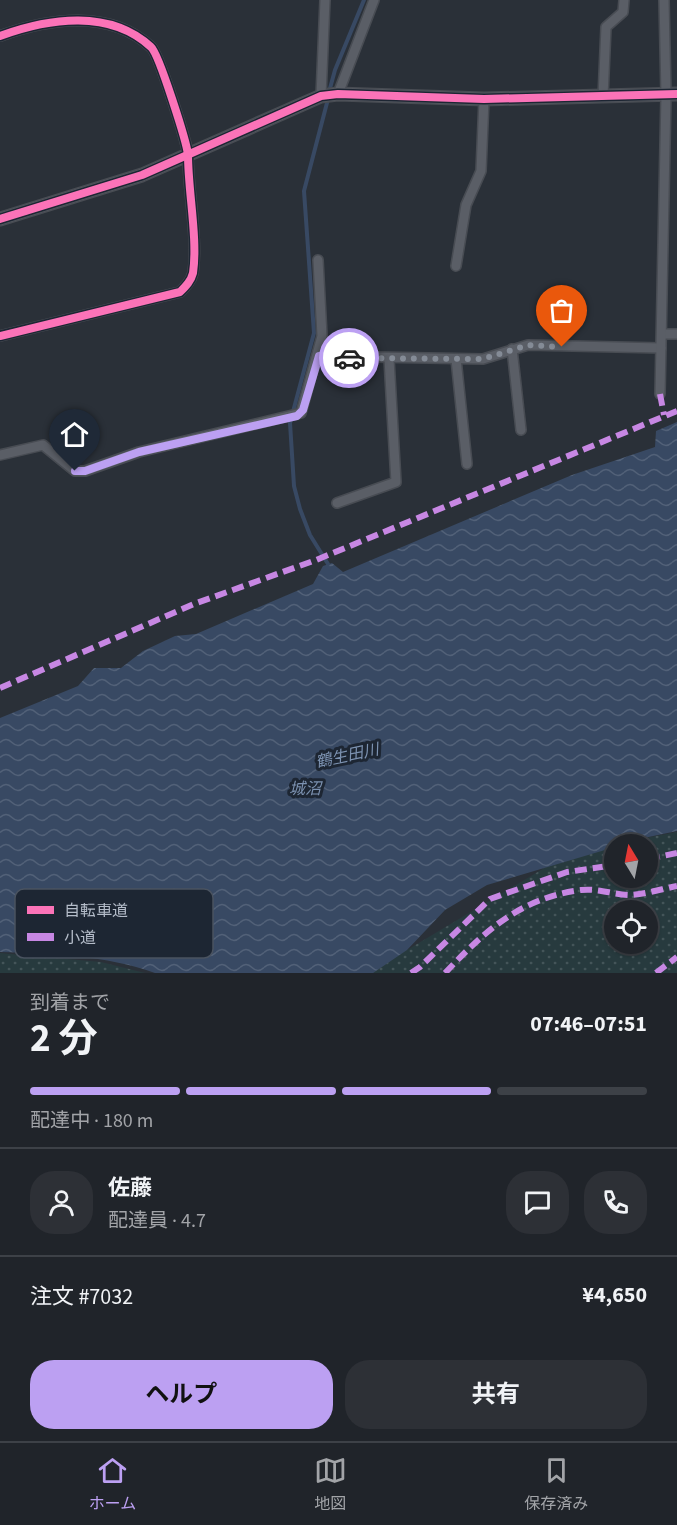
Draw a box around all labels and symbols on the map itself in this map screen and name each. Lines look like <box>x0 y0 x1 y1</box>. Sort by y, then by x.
pin <box>536 285 587 347</box>
courier <box>319 328 379 388</box>
pin <box>49 409 100 471</box>
water label: 鶴生田川 <box>314 738 383 773</box>
water label: 城沼 <box>289 778 323 800</box>
north arrow <box>604 834 658 888</box>
legend <box>15 889 213 958</box>
text: 自転車道 <box>64 900 128 922</box>
text: 小道 <box>64 927 96 949</box>

